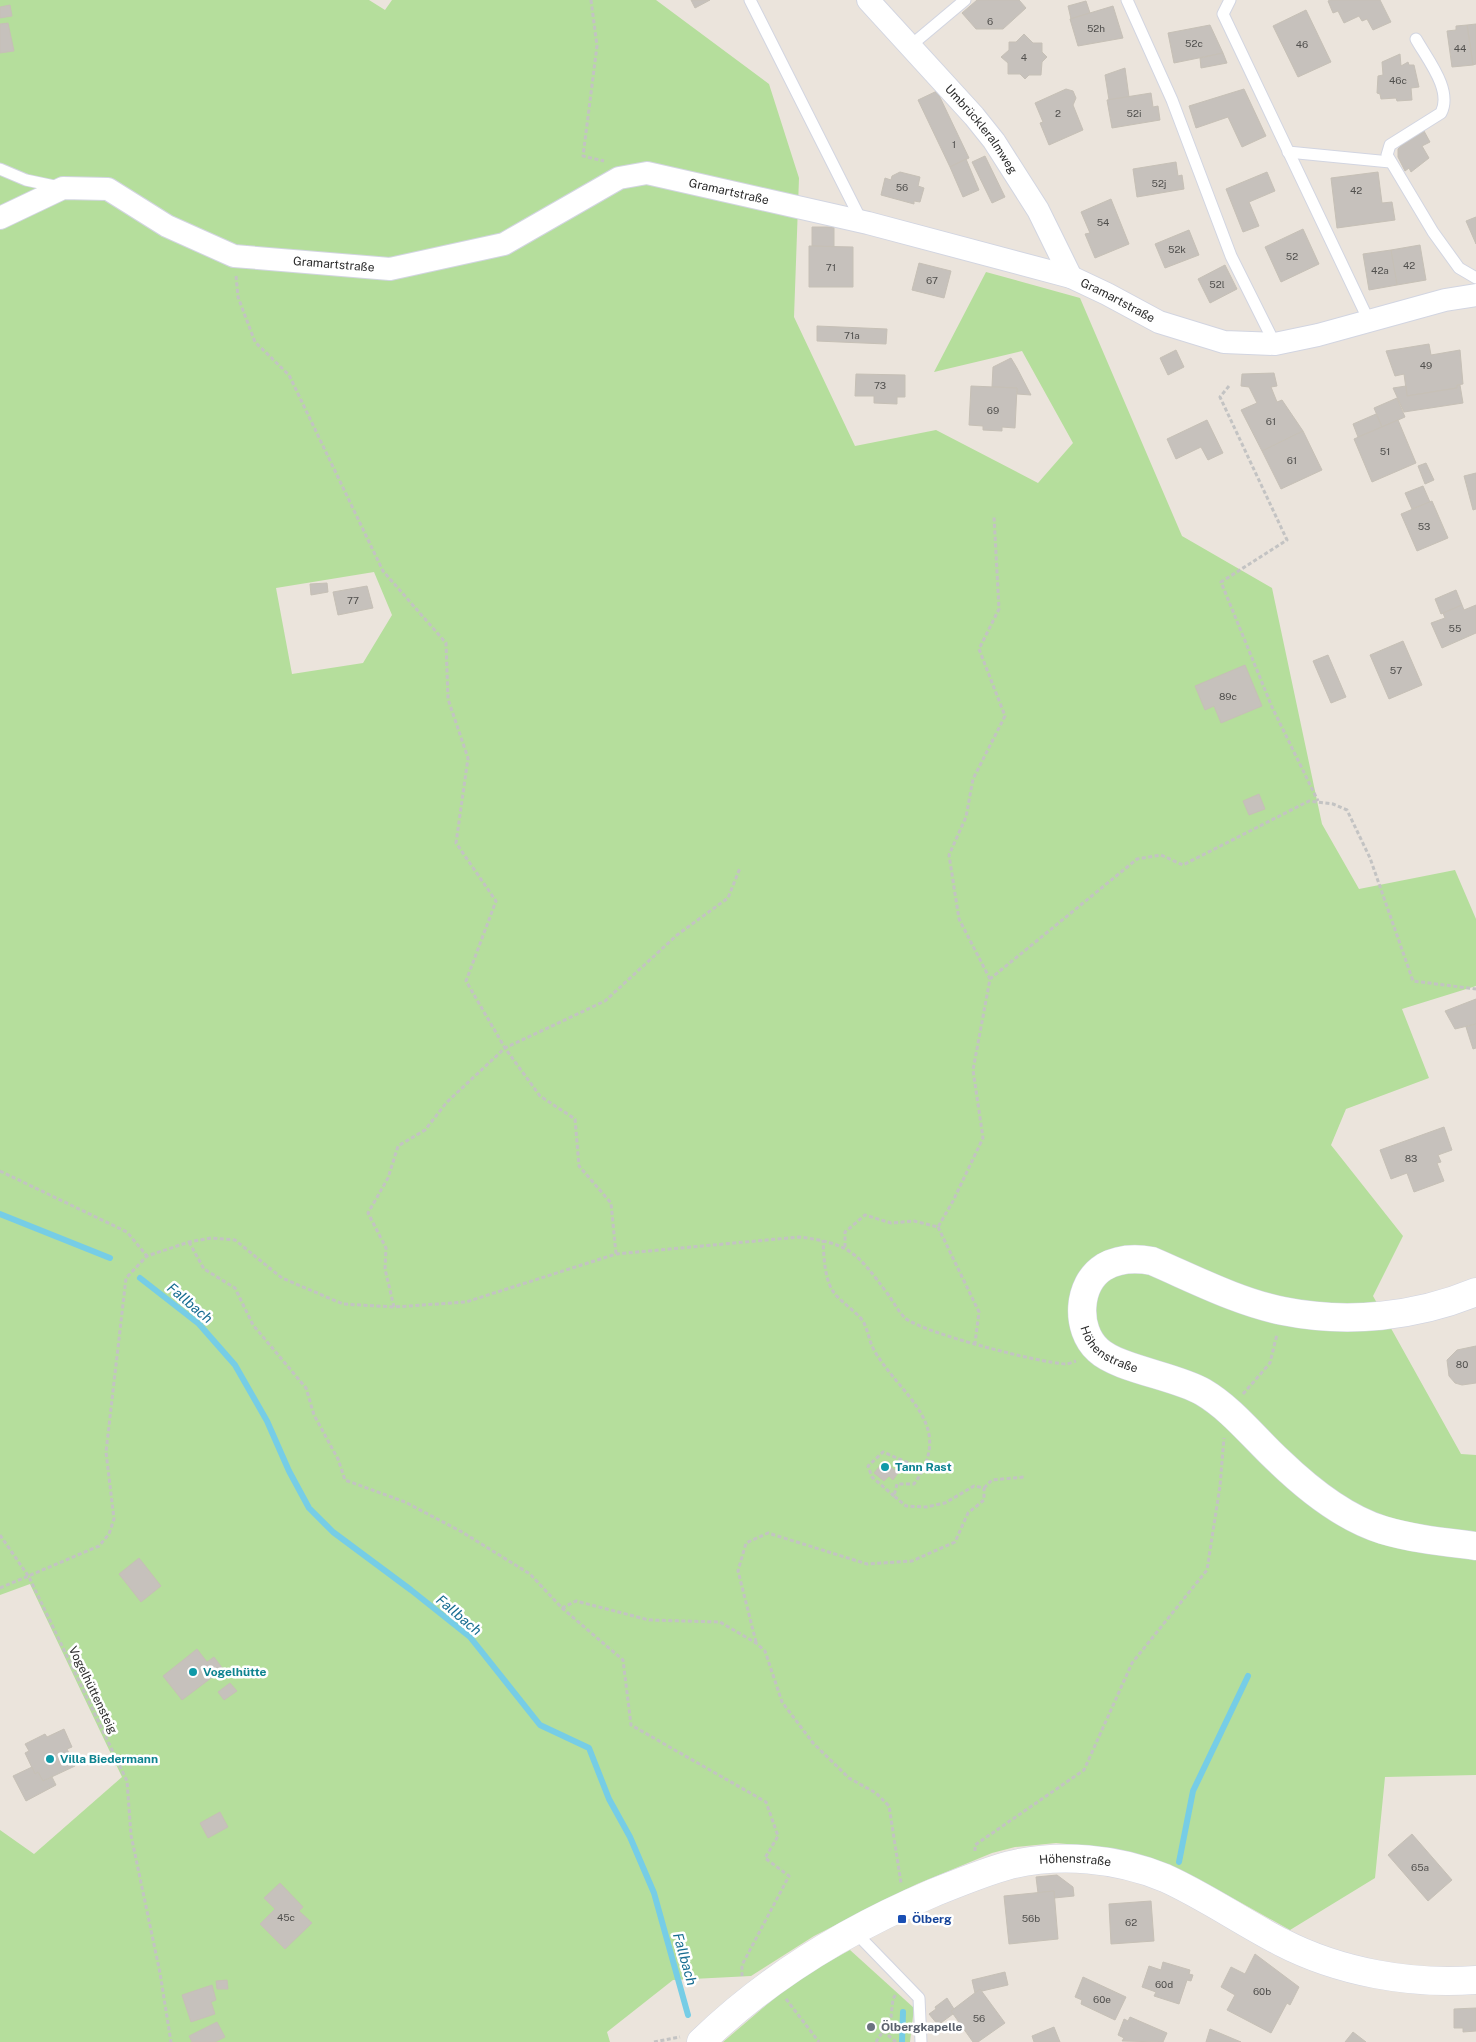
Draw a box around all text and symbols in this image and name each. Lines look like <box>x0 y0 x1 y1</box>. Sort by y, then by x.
house number: 6 <box>987 15 993 27</box>
house number: 52h <box>1087 22 1105 34</box>
house number: 52c <box>1185 37 1203 49</box>
house number: 46 <box>1296 38 1308 50</box>
house number: 44 <box>1454 42 1466 54</box>
house number: 4 <box>1021 51 1027 63</box>
house number: 46c <box>1389 74 1407 86</box>
street label: Umbrückleralmweg <box>942 82 1020 176</box>
house number: 2 <box>1055 107 1061 119</box>
house number: 52i <box>1127 107 1141 119</box>
house number: 1 <box>952 138 956 150</box>
street label: Gramartstraße <box>687 176 770 207</box>
house number: 52j <box>1152 177 1167 189</box>
house number: 56 <box>896 181 908 193</box>
house number: 42 <box>1350 184 1362 196</box>
house number: 54 <box>1097 216 1109 228</box>
house number: 52k <box>1168 243 1186 255</box>
house number: 52 <box>1286 250 1298 262</box>
street label: Gramartstraße <box>292 254 375 275</box>
house number: 42 <box>1403 259 1415 271</box>
house number: 71 <box>826 261 836 273</box>
house number: 42a <box>1371 264 1389 276</box>
house number: 67 <box>926 274 938 286</box>
street label: Gramartstraße <box>1078 276 1157 326</box>
house number: 52l <box>1209 278 1225 290</box>
house number: 71a <box>844 329 860 341</box>
house number: 49 <box>1420 359 1432 371</box>
house number: 73 <box>874 379 886 391</box>
house number: 69 <box>987 404 999 416</box>
house number: 61 <box>1266 415 1276 427</box>
house number: 51 <box>1380 445 1390 457</box>
house number: 61 <box>1287 454 1297 466</box>
house number: 53 <box>1418 520 1430 532</box>
house number: 77 <box>347 594 359 606</box>
house number: 55 <box>1449 622 1461 634</box>
house number: 57 <box>1390 664 1402 676</box>
house number: 89c <box>1219 690 1237 702</box>
house number: 83 <box>1405 1152 1417 1164</box>
water label: Fallbach <box>164 1280 216 1327</box>
street label: Höhenstraße <box>1077 1324 1140 1376</box>
house number: 80 <box>1456 1358 1468 1370</box>
place label: Tann Rast <box>895 1460 952 1474</box>
marker: Tann Rast <box>879 1461 891 1473</box>
water label: Fallbach <box>433 1592 485 1639</box>
street label: Vogelhüttensteig <box>66 1644 120 1736</box>
place label: Vogelhütte <box>203 1665 266 1679</box>
marker: Vogelhütte <box>187 1666 199 1678</box>
place label: Villa Biedermann <box>60 1752 158 1766</box>
marker: Villa Biedermann <box>44 1753 56 1765</box>
street label: Höhenstraße <box>1039 1852 1112 1869</box>
house number: 65a <box>1411 1861 1429 1873</box>
house number: 45c <box>277 1911 295 1923</box>
place label: Ölberg <box>912 1911 952 1926</box>
house number: 56b <box>1022 1912 1040 1924</box>
marker: Ölberg <box>896 1913 908 1925</box>
house number: 62 <box>1125 1916 1137 1928</box>
water label: Fallbach <box>670 1931 700 1987</box>
house number: 60d <box>1155 1978 1173 1990</box>
house number: 60b <box>1253 1985 1271 1997</box>
house number: 60e <box>1093 1993 1111 2005</box>
house number: 56 <box>973 2012 985 2024</box>
place label: Ölbergkapelle <box>881 2019 963 2034</box>
marker: Ölbergkapelle <box>865 2021 877 2033</box>

